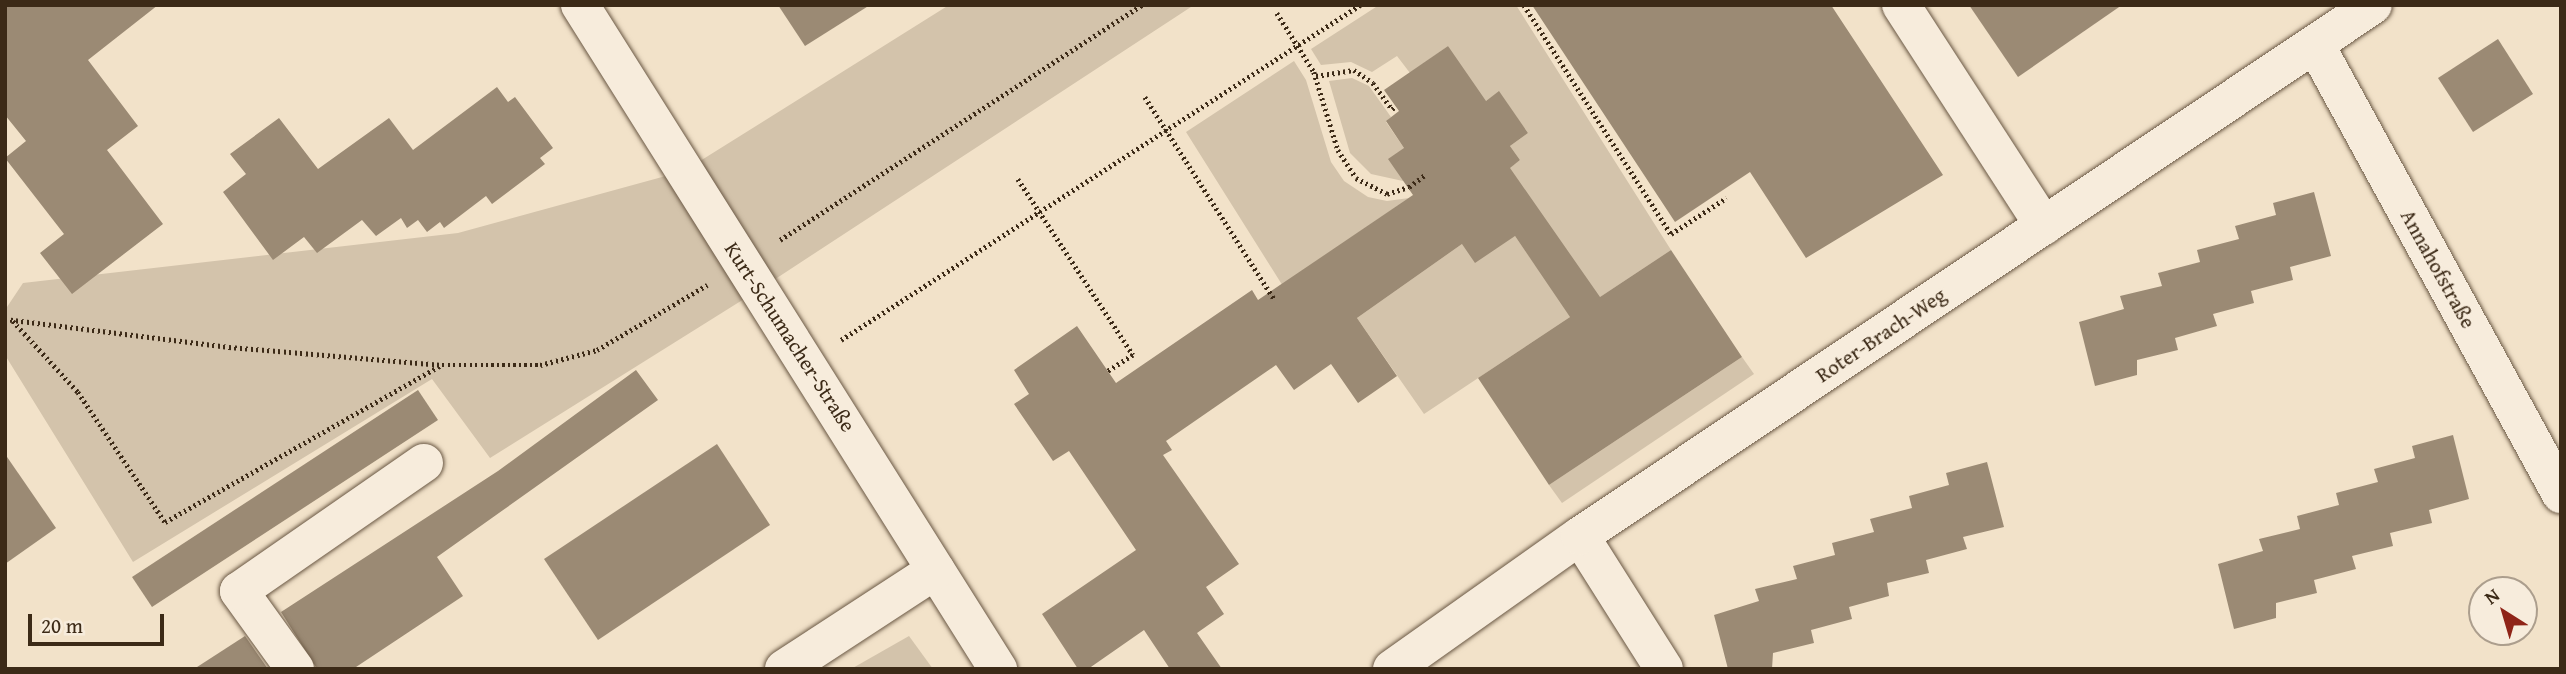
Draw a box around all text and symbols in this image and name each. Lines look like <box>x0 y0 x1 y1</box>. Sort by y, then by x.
street label: Annahofstraße <box>2395 205 2481 333</box>
street label: Kurt-Schumacher-Straße <box>719 237 861 437</box>
street label: Roter-Brach-Weg <box>1811 282 1951 388</box>
north arrow <box>2468 576 2538 646</box>
text: N <box>2478 581 2505 611</box>
scale bar <box>32 600 168 644</box>
text: 20 m <box>41 610 83 641</box>

